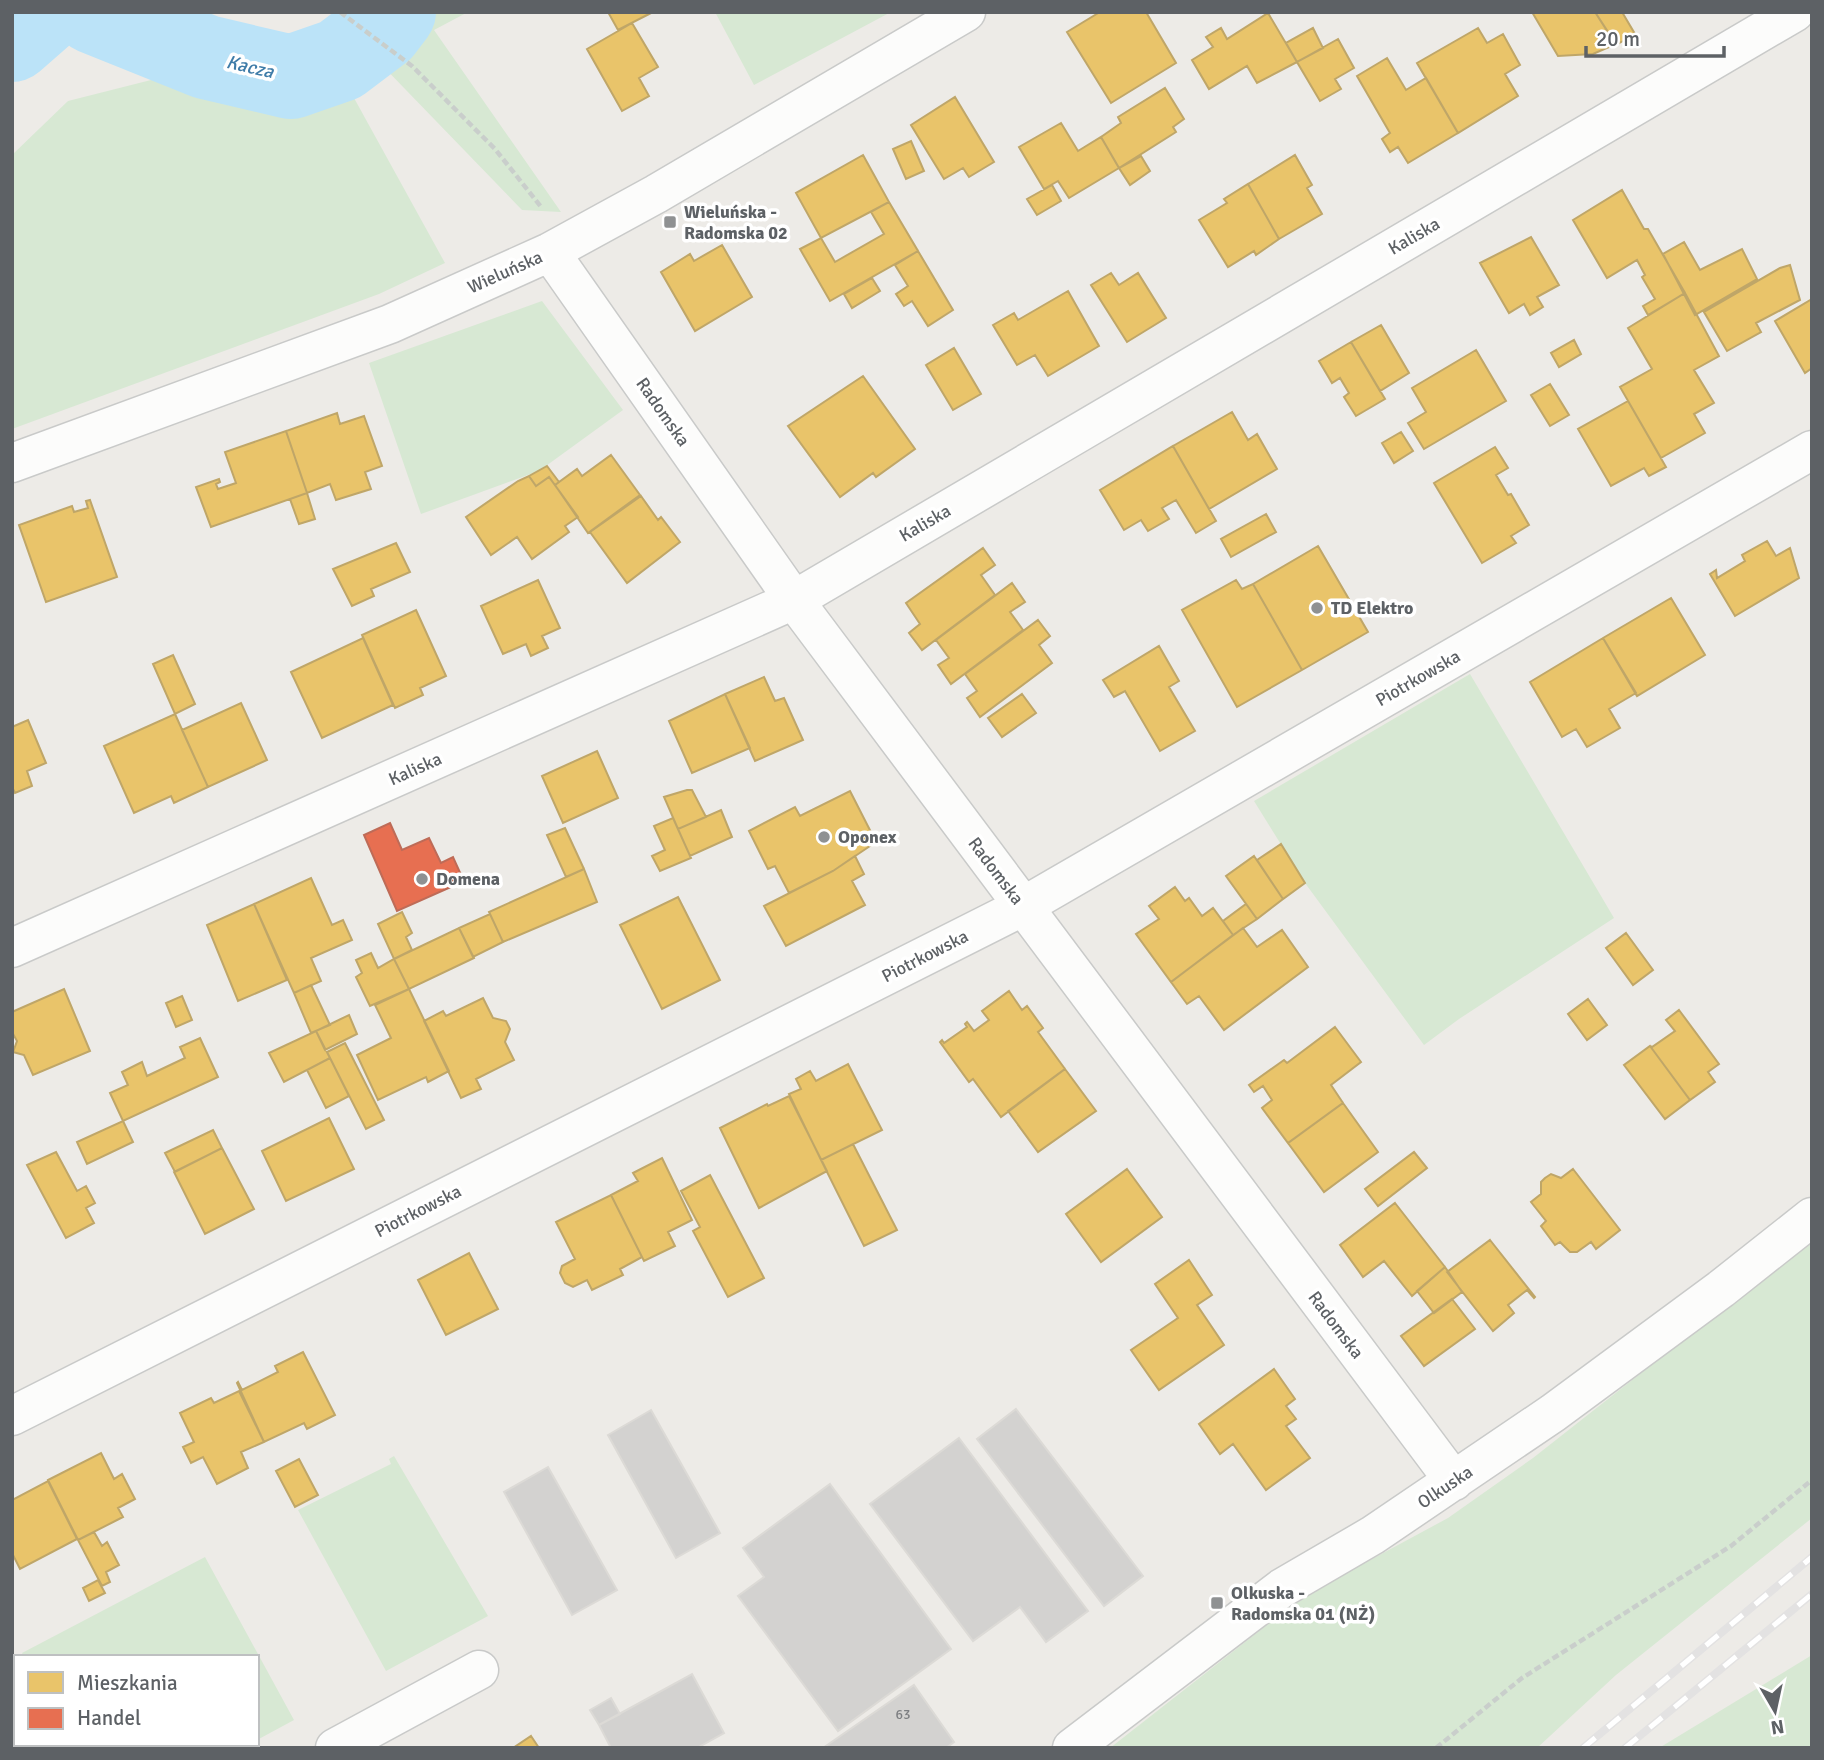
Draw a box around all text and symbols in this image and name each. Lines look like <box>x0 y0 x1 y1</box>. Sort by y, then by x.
scale bar <box>1586 14 1724 58</box>
text: 20 m <box>1596 26 1640 52</box>
water label: Kacza <box>224 50 277 84</box>
place label: Wieluńska - Radomska 02 <box>684 201 788 244</box>
street label: Kaliska <box>1384 212 1444 260</box>
marker: Wieluńska - Radomska 02 <box>662 214 678 230</box>
street label: Wieluńska <box>464 246 546 298</box>
street label: Radomska <box>631 373 695 451</box>
street label: Kaliska <box>895 499 955 547</box>
place label: TD Elektro <box>1331 597 1413 619</box>
marker: TD Elektro <box>1309 600 1325 616</box>
street label: Piotrkowska <box>1372 645 1464 711</box>
street label: Kaliska <box>385 748 445 790</box>
place label: Oponex <box>838 826 897 848</box>
marker: Oponex <box>816 829 832 845</box>
street label: Radomska <box>963 833 1029 909</box>
place label: Domena <box>436 868 500 890</box>
marker: Domena <box>414 871 430 887</box>
street label: Piotrkowska <box>878 925 972 987</box>
street label: Piotrkowska <box>371 1180 465 1242</box>
street label: Radomska <box>1303 1287 1369 1363</box>
street label: Olkuska <box>1413 1461 1477 1513</box>
place label: Olkuska - Radomska 01 (NŻ) <box>1231 1582 1375 1625</box>
marker: Olkuska - Radomska 01 (NŻ) <box>1209 1595 1225 1611</box>
legend <box>14 1655 259 1746</box>
text: Mieszkania <box>77 1670 178 1696</box>
north arrow <box>1740 1676 1810 1746</box>
text: Handel <box>77 1705 141 1731</box>
house number: 63 <box>895 1706 911 1723</box>
text: N <box>1769 1714 1786 1740</box>

